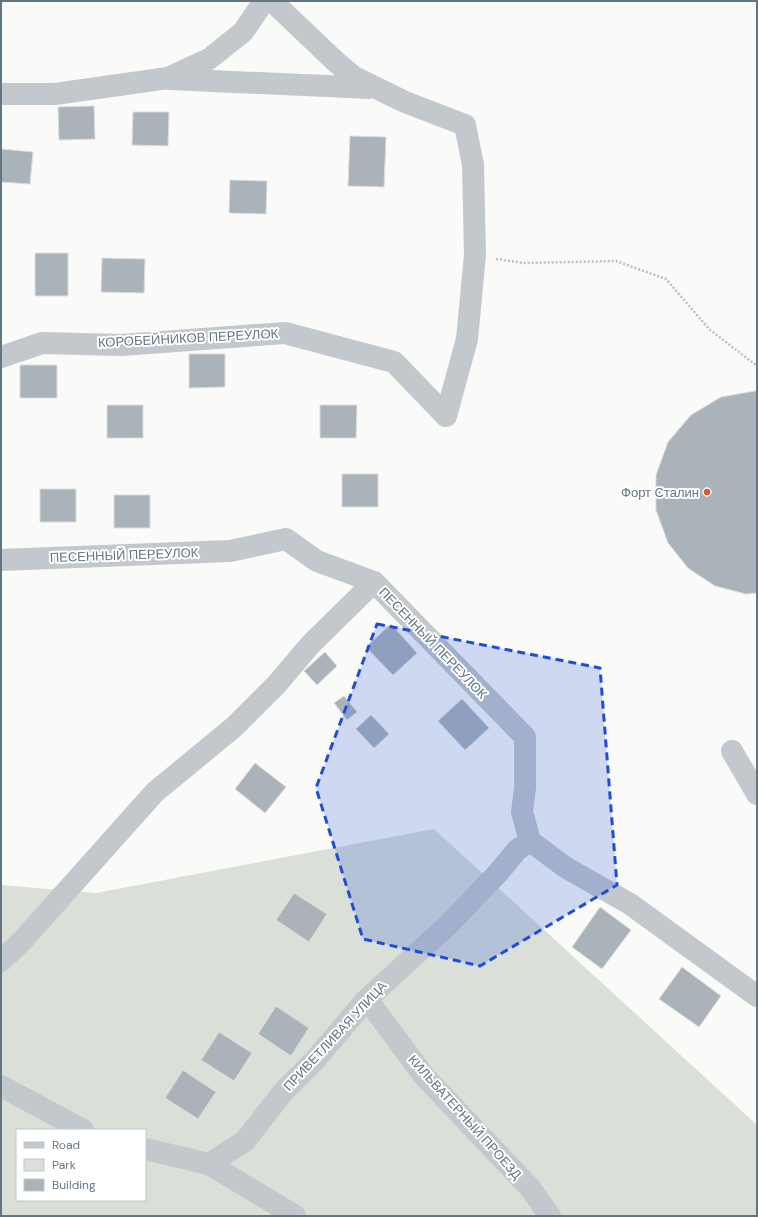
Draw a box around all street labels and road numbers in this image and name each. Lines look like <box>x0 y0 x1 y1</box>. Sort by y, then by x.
street label: КОРОБЕЙНИКОВ ПЕРЕУЛОК <box>97 325 279 351</box>
street label: ПЕСЕННЫЙ ПЕРЕУЛОК <box>49 544 199 566</box>
street label: ПЕСЕННЫЙ ПЕРЕУЛОК <box>375 584 491 703</box>
street label: ПРИВЕТЛИВАЯ УЛИЦА <box>280 977 391 1094</box>
street label: КИЛЬВАТЕРНЫЙ ПРОЕЗД <box>405 1051 526 1183</box>

